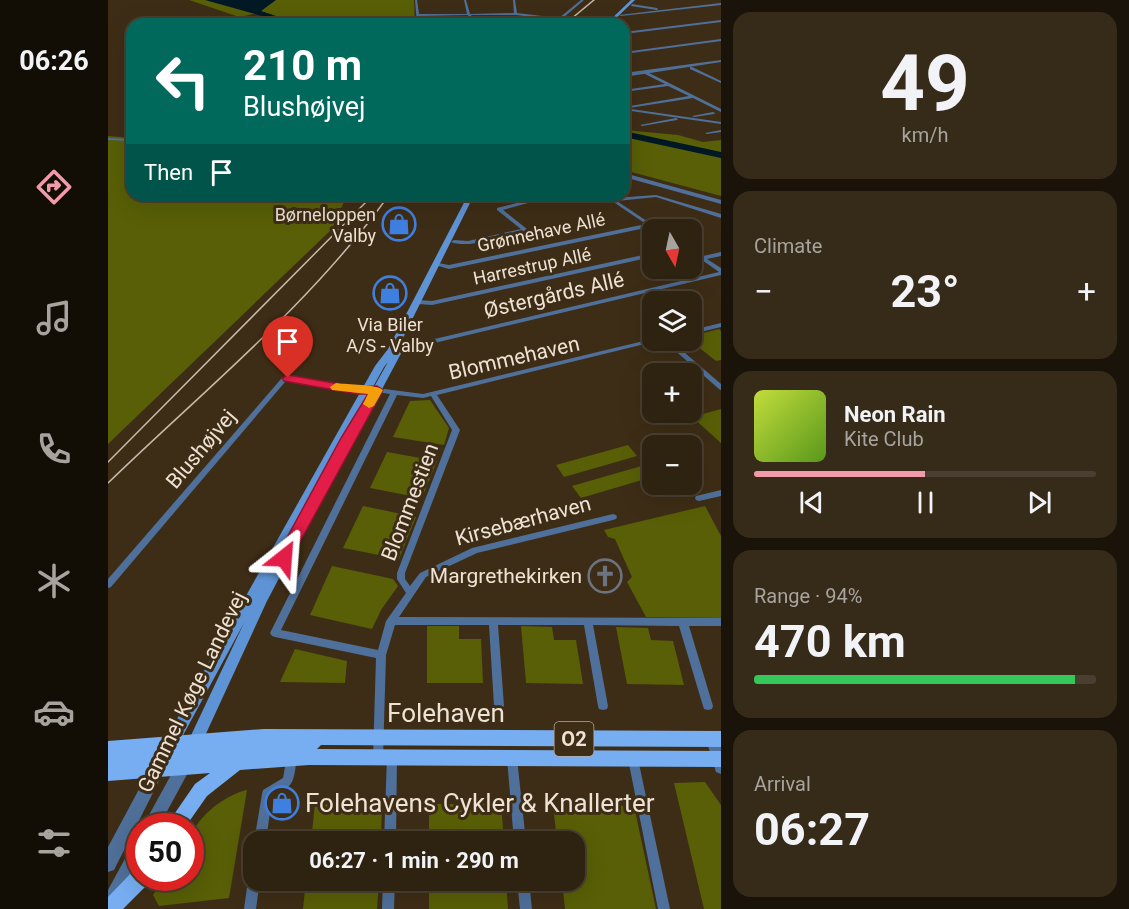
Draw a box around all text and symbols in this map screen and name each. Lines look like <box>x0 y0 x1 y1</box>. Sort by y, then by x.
text: 49 <box>880 38 970 129</box>
text: 210 m <box>243 41 362 90</box>
icon: left <box>144 42 222 120</box>
text: 06:26 <box>19 45 89 77</box>
text: Blushøjvej <box>243 91 366 123</box>
text: km/h <box>902 123 948 147</box>
icon: arrive <box>205 156 238 189</box>
text: Then <box>144 160 193 185</box>
icon: directions <box>33 166 75 208</box>
place label: Børneloppen Valby <box>275 204 376 246</box>
shop icon: Børneloppen Valby <box>381 206 417 242</box>
street label: Grønnehave Allé <box>475 208 607 256</box>
north arrow <box>642 219 702 279</box>
map controls <box>642 219 702 495</box>
text: Climate <box>754 234 822 258</box>
street label: Harrestrup Allé <box>471 243 593 289</box>
text: 23° <box>890 265 960 318</box>
street label: Østergårds Allé <box>481 267 627 323</box>
text: − <box>754 272 773 311</box>
text: + <box>1077 272 1096 311</box>
shop icon: Via Biler A/S - Valby <box>372 275 408 311</box>
button: layers <box>642 291 702 351</box>
icon: music <box>33 297 75 339</box>
place label: Via Biler A/S - Valby <box>346 314 434 356</box>
pin <box>262 316 313 378</box>
icon: arrive <box>271 325 304 358</box>
street label: Blommehaven <box>446 331 582 385</box>
button: + <box>642 363 702 423</box>
text: Neon Rain <box>844 402 946 427</box>
street label: Blushøjvej <box>161 405 241 493</box>
text: Kite Club <box>844 427 924 451</box>
icon: phone <box>33 428 75 470</box>
button: − <box>642 435 702 495</box>
street label: Blommestien <box>377 440 443 564</box>
icon: previous <box>795 486 828 519</box>
icon: pause <box>909 486 942 519</box>
icon: next <box>1023 486 1056 519</box>
street label: Kirsebærhaven <box>452 491 594 551</box>
position arrow <box>252 526 316 590</box>
church icon: Margrethekirken <box>587 558 623 594</box>
icon: climate <box>33 560 75 602</box>
place label: Margrethekirken <box>430 564 582 588</box>
text: Range · 94% <box>754 584 862 608</box>
street label: Gammel Køge Landevej <box>133 588 251 796</box>
text: 470 km <box>754 615 906 668</box>
icon: car <box>33 691 75 733</box>
street label: Folehaven <box>387 698 505 728</box>
road number: O2 <box>554 722 594 756</box>
text: Arrival <box>754 772 811 796</box>
shop icon: Folehavens Cykler & Knallerter <box>264 785 300 821</box>
place label: Folehavens Cykler & Knallerter <box>305 788 655 818</box>
text: 06:27 <box>754 803 870 856</box>
speed limit sign: 50 <box>126 813 204 891</box>
icon: filters <box>33 822 75 864</box>
text: 06:27 · 1 min · 290 m <box>309 848 519 873</box>

